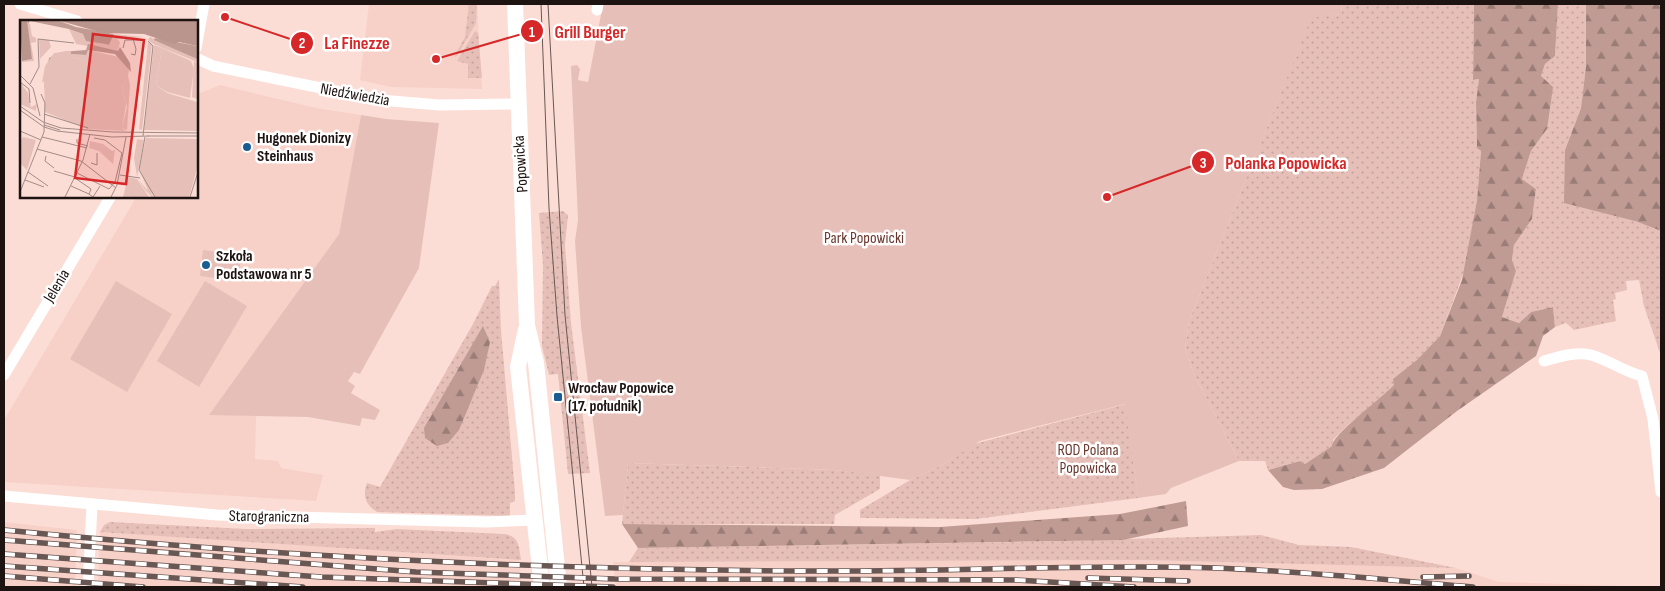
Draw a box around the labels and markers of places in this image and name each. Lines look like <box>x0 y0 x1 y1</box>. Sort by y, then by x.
callout: Grill Burger <box>520 15 636 48</box>
callout: La Finezze <box>289 26 400 59</box>
place label: Hugonek Dionizy Steinhaus <box>257 129 351 166</box>
marker: Hugonek Dionizy Steinhaus <box>241 141 253 153</box>
callout: Polanka Popowicka <box>1190 146 1356 179</box>
place label: Szkoła Podstawowa nr 5 <box>216 247 312 284</box>
marker: Szkoła Podstawowa nr 5 <box>200 259 212 271</box>
place label: Wrocław Popowice (17. południk) <box>568 379 674 416</box>
marker: Wrocław Popowice (17. południk) <box>552 391 564 403</box>

